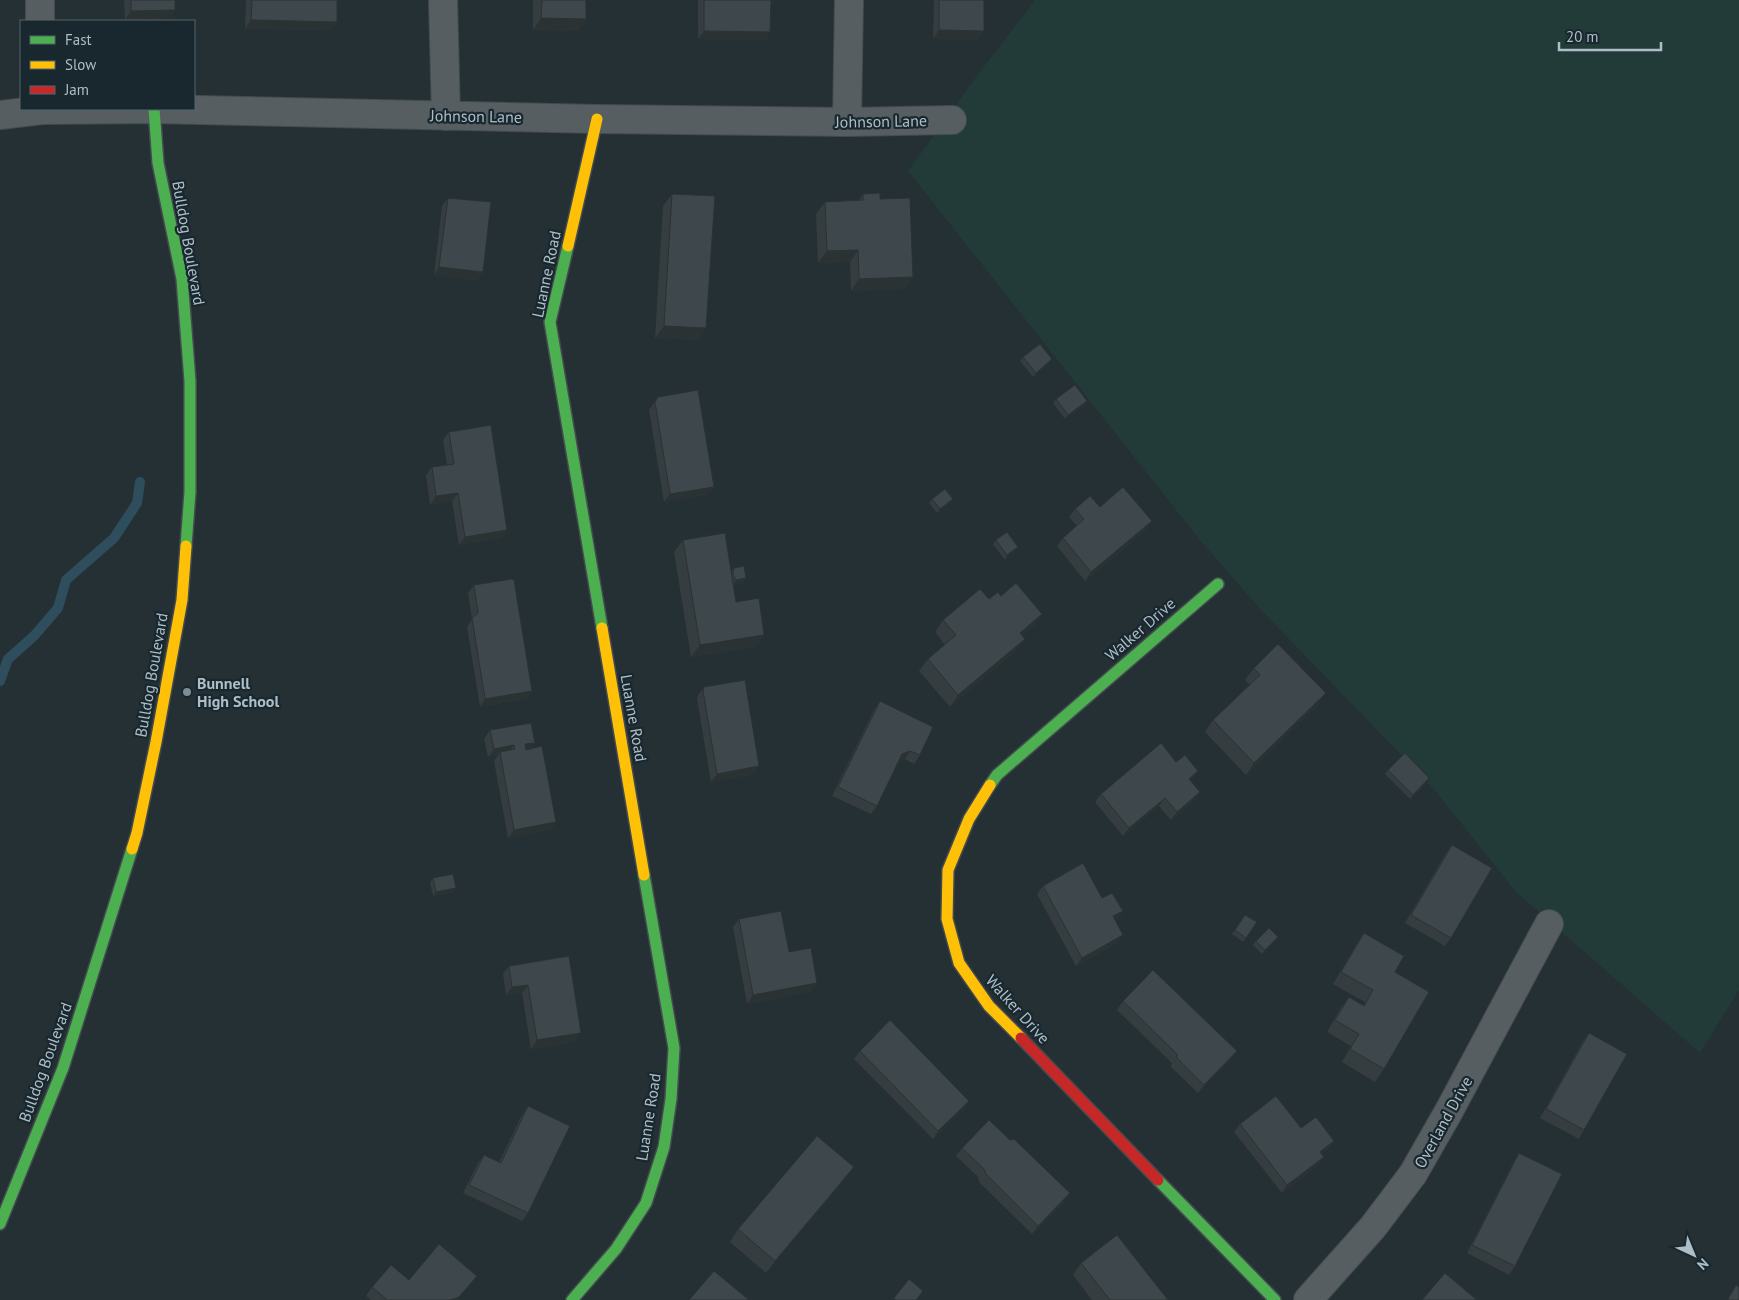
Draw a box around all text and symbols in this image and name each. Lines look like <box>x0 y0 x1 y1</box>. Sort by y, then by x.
legend <box>20 20 195 110</box>
scale bar <box>1559 20 1662 52</box>
text: 20 m <box>1566 27 1599 46</box>
text: Fast <box>65 30 92 49</box>
text: Slow <box>65 55 96 74</box>
text: Jam <box>64 80 89 99</box>
street label: Johnson Lane <box>429 105 522 127</box>
street label: Johnson Lane <box>834 110 927 132</box>
street label: Bulldog Boulevard <box>168 179 210 307</box>
street label: Luanne Road <box>527 229 565 319</box>
street label: Walker Drive <box>1101 593 1179 665</box>
street label: Bulldog Boulevard <box>130 611 172 739</box>
place label: Bunnell High School <box>197 673 279 711</box>
street label: Luanne Road <box>616 673 652 763</box>
marker: Bunnell High School <box>181 686 193 698</box>
street label: Walker Drive <box>982 970 1054 1048</box>
street label: Bulldog Boulevard <box>14 999 76 1125</box>
street label: Luanne Road <box>631 1072 665 1162</box>
street label: Overland Drive <box>1410 1073 1476 1171</box>
north arrow <box>1669 1230 1719 1280</box>
text: N <box>1693 1255 1713 1274</box>

